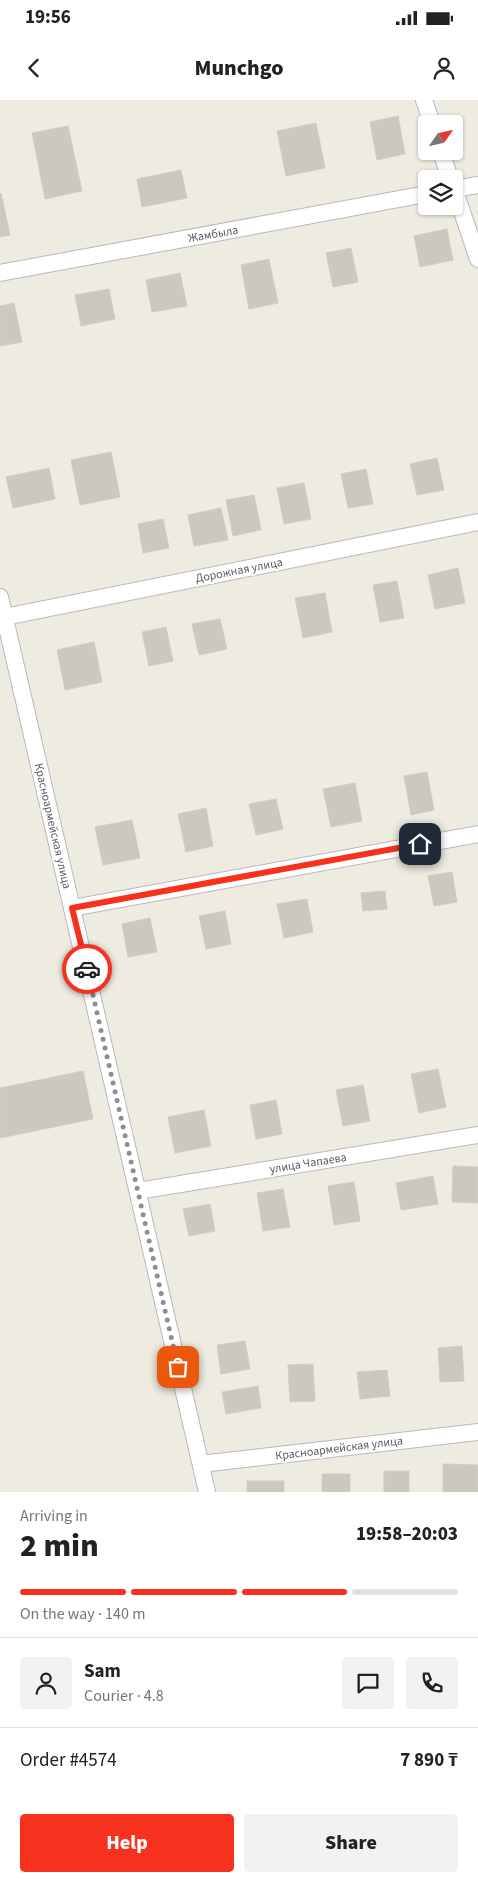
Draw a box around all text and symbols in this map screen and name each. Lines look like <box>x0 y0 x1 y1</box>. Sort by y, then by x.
text: 19:56 <box>25 4 71 31</box>
text: Munchgo <box>195 52 284 84</box>
icon: back <box>20 54 48 82</box>
icon: person <box>430 54 458 82</box>
north arrow <box>418 115 462 160</box>
map controls <box>418 115 463 215</box>
button: layers <box>418 170 463 215</box>
street label: Жамбыла <box>187 222 239 247</box>
street label: Дорожная улица <box>194 554 284 587</box>
street label: Красноармейская улица <box>30 762 75 891</box>
pin <box>399 823 441 865</box>
icon: home <box>406 830 434 858</box>
courier <box>62 944 112 994</box>
icon: car <box>73 955 101 983</box>
street label: улица Чапаева <box>268 1149 348 1178</box>
pin <box>157 1346 199 1388</box>
icon: bag <box>164 1353 192 1381</box>
street label: Красноармейская улица <box>274 1432 404 1465</box>
text: Arriving in <box>20 1505 88 1527</box>
text: 19:58–20:03 <box>356 1521 458 1548</box>
text: 2 min <box>20 1523 99 1569</box>
text: On the way · 140 m <box>20 1603 145 1625</box>
button: person <box>20 1657 72 1709</box>
button: chat <box>342 1657 394 1709</box>
button: phone <box>406 1657 458 1709</box>
text: Sam <box>84 1658 121 1685</box>
text: Courier · 4.8 <box>84 1685 164 1707</box>
text: Order #4574 <box>20 1747 117 1774</box>
text: 7 890 ₸ <box>400 1747 458 1774</box>
button: Help <box>20 1814 234 1872</box>
button: Share <box>244 1814 458 1872</box>

